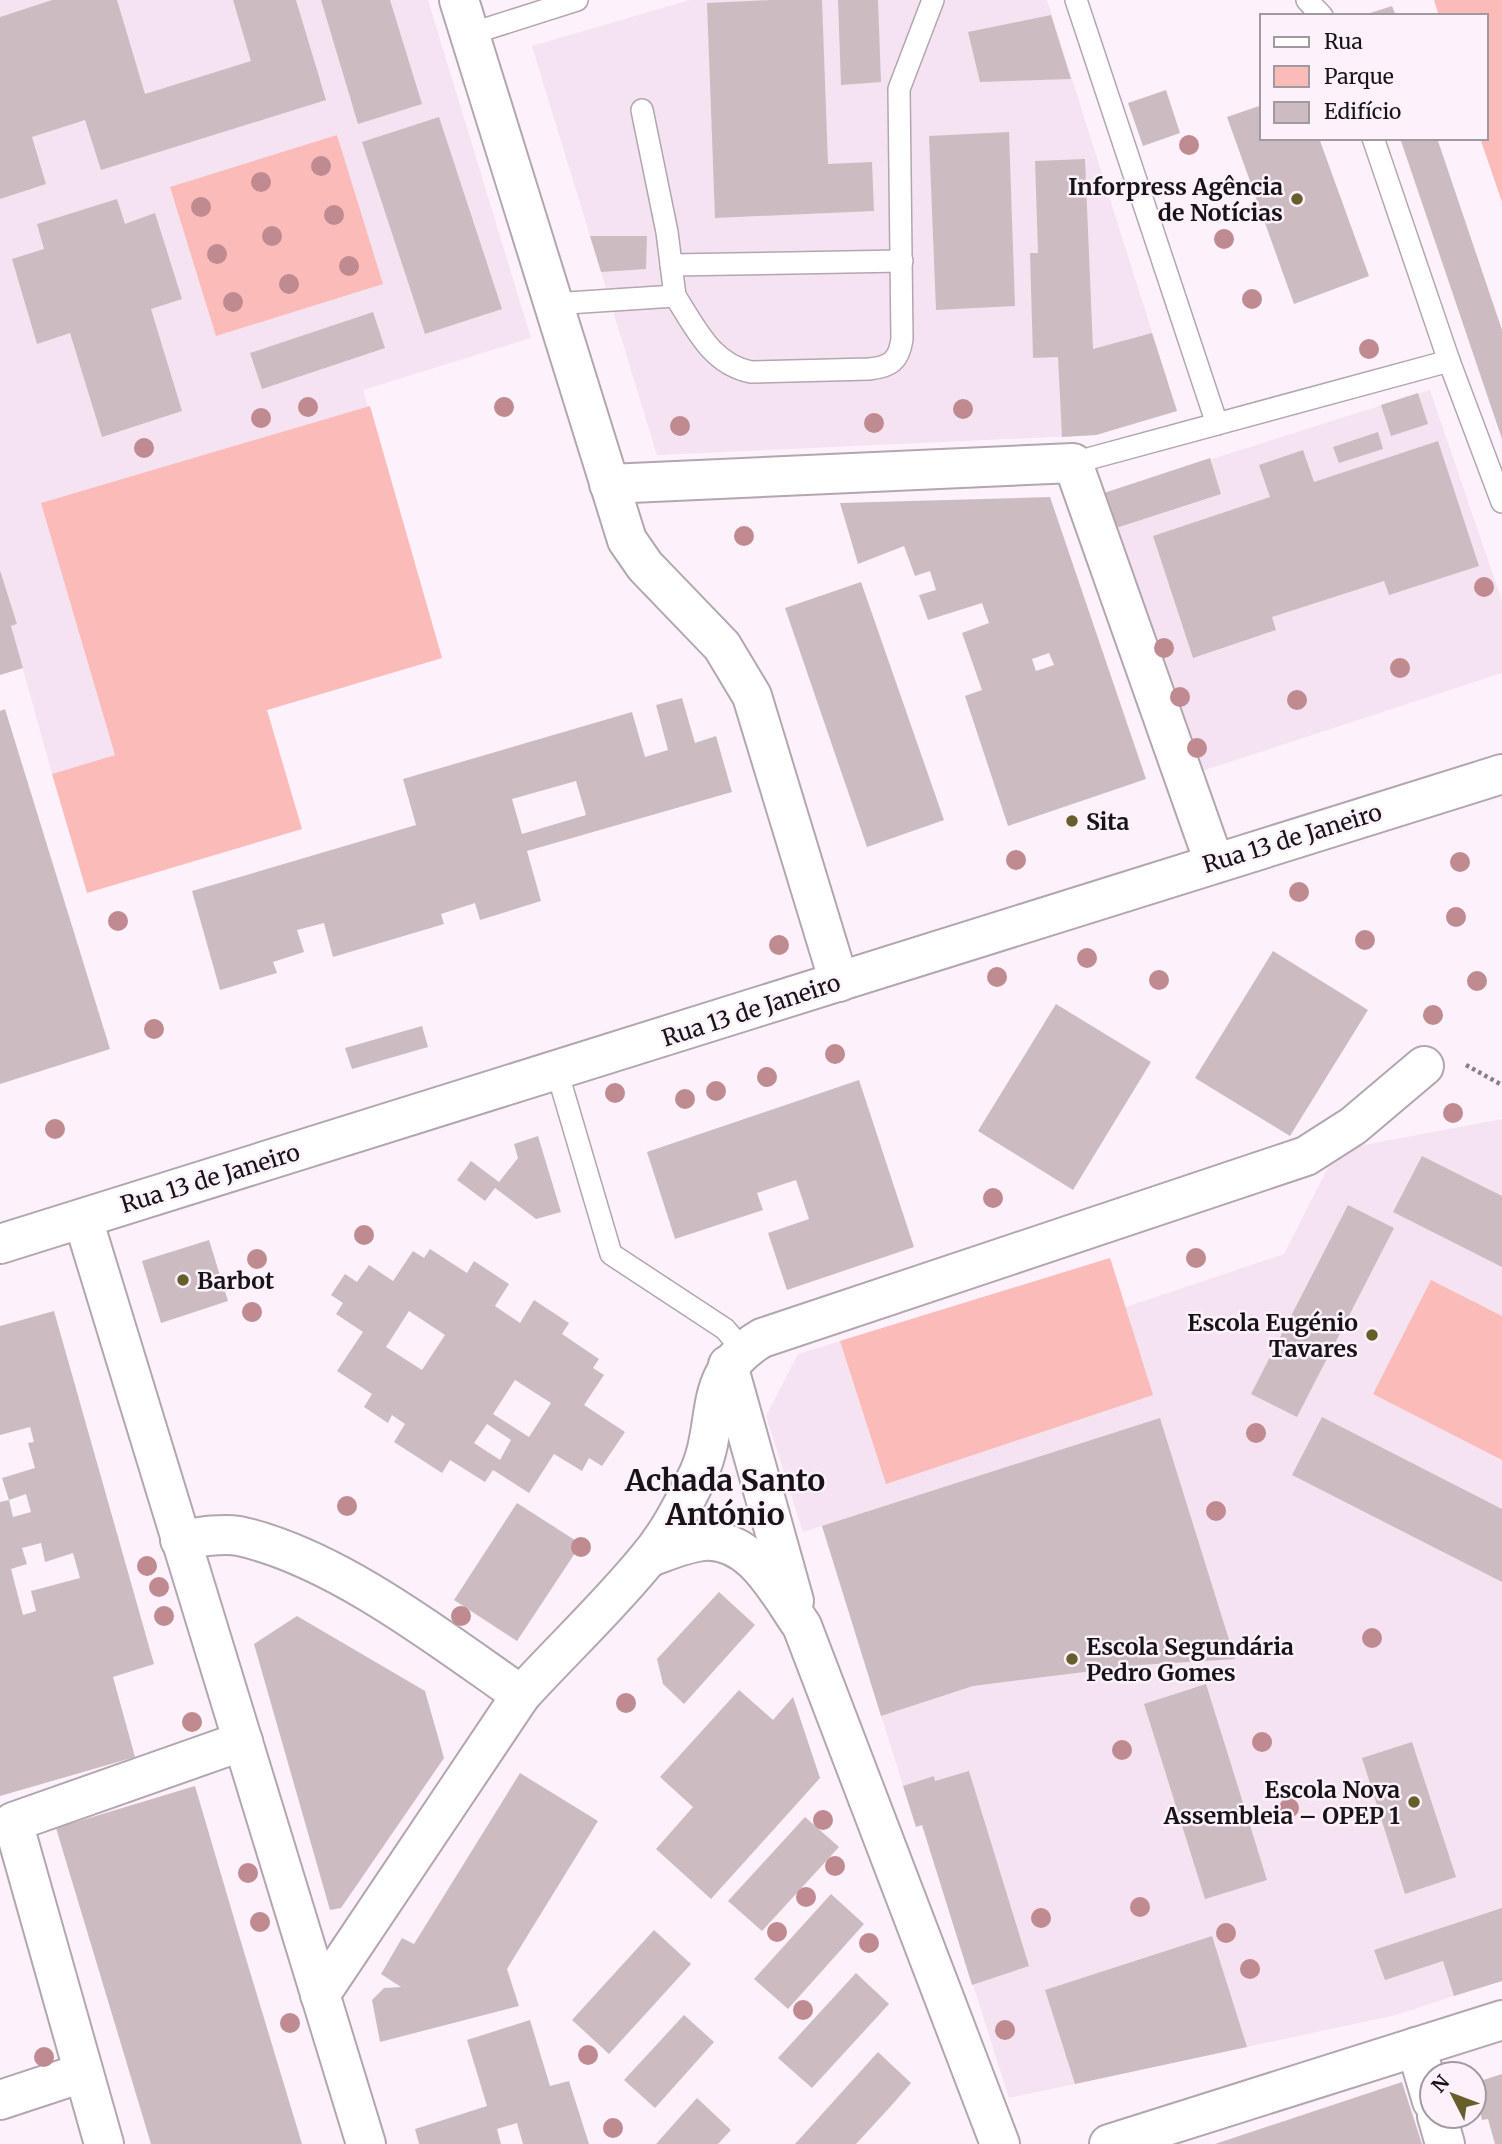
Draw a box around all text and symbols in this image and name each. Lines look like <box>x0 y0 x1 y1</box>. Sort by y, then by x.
legend <box>1260 14 1488 140</box>
text: Rua <box>1324 28 1363 55</box>
text: Parque <box>1324 63 1394 90</box>
text: Edifício <box>1324 98 1401 125</box>
place label: Inforpress Agência de Notícias <box>1068 172 1283 227</box>
marker: Inforpress Agência de Notícias <box>1289 191 1305 207</box>
street label: Rua 13 de Janeiro <box>1199 797 1385 879</box>
place label: Sita <box>1086 807 1129 836</box>
marker: Sita <box>1064 813 1080 829</box>
street label: Rua 13 de Janeiro <box>658 968 844 1052</box>
street label: Rua 13 de Janeiro <box>117 1137 303 1219</box>
place label: Barbot <box>197 1266 274 1295</box>
marker: Barbot <box>175 1272 191 1288</box>
place label: Escola Eugénio Tavares <box>1187 1308 1358 1363</box>
marker: Escola Eugénio Tavares <box>1364 1327 1380 1343</box>
district label: Achada Santo António <box>624 1461 825 1533</box>
place label: Escola Segundária Pedro Gomes <box>1086 1632 1294 1687</box>
marker: Escola Segundária Pedro Gomes <box>1064 1651 1080 1667</box>
place label: Escola Nova Assembleia – OPEP 1 <box>1163 1775 1400 1830</box>
marker: Escola Nova Assembleia – OPEP 1 <box>1406 1794 1422 1810</box>
north arrow <box>1418 2060 1488 2130</box>
text: N <box>1426 2070 1454 2097</box>

